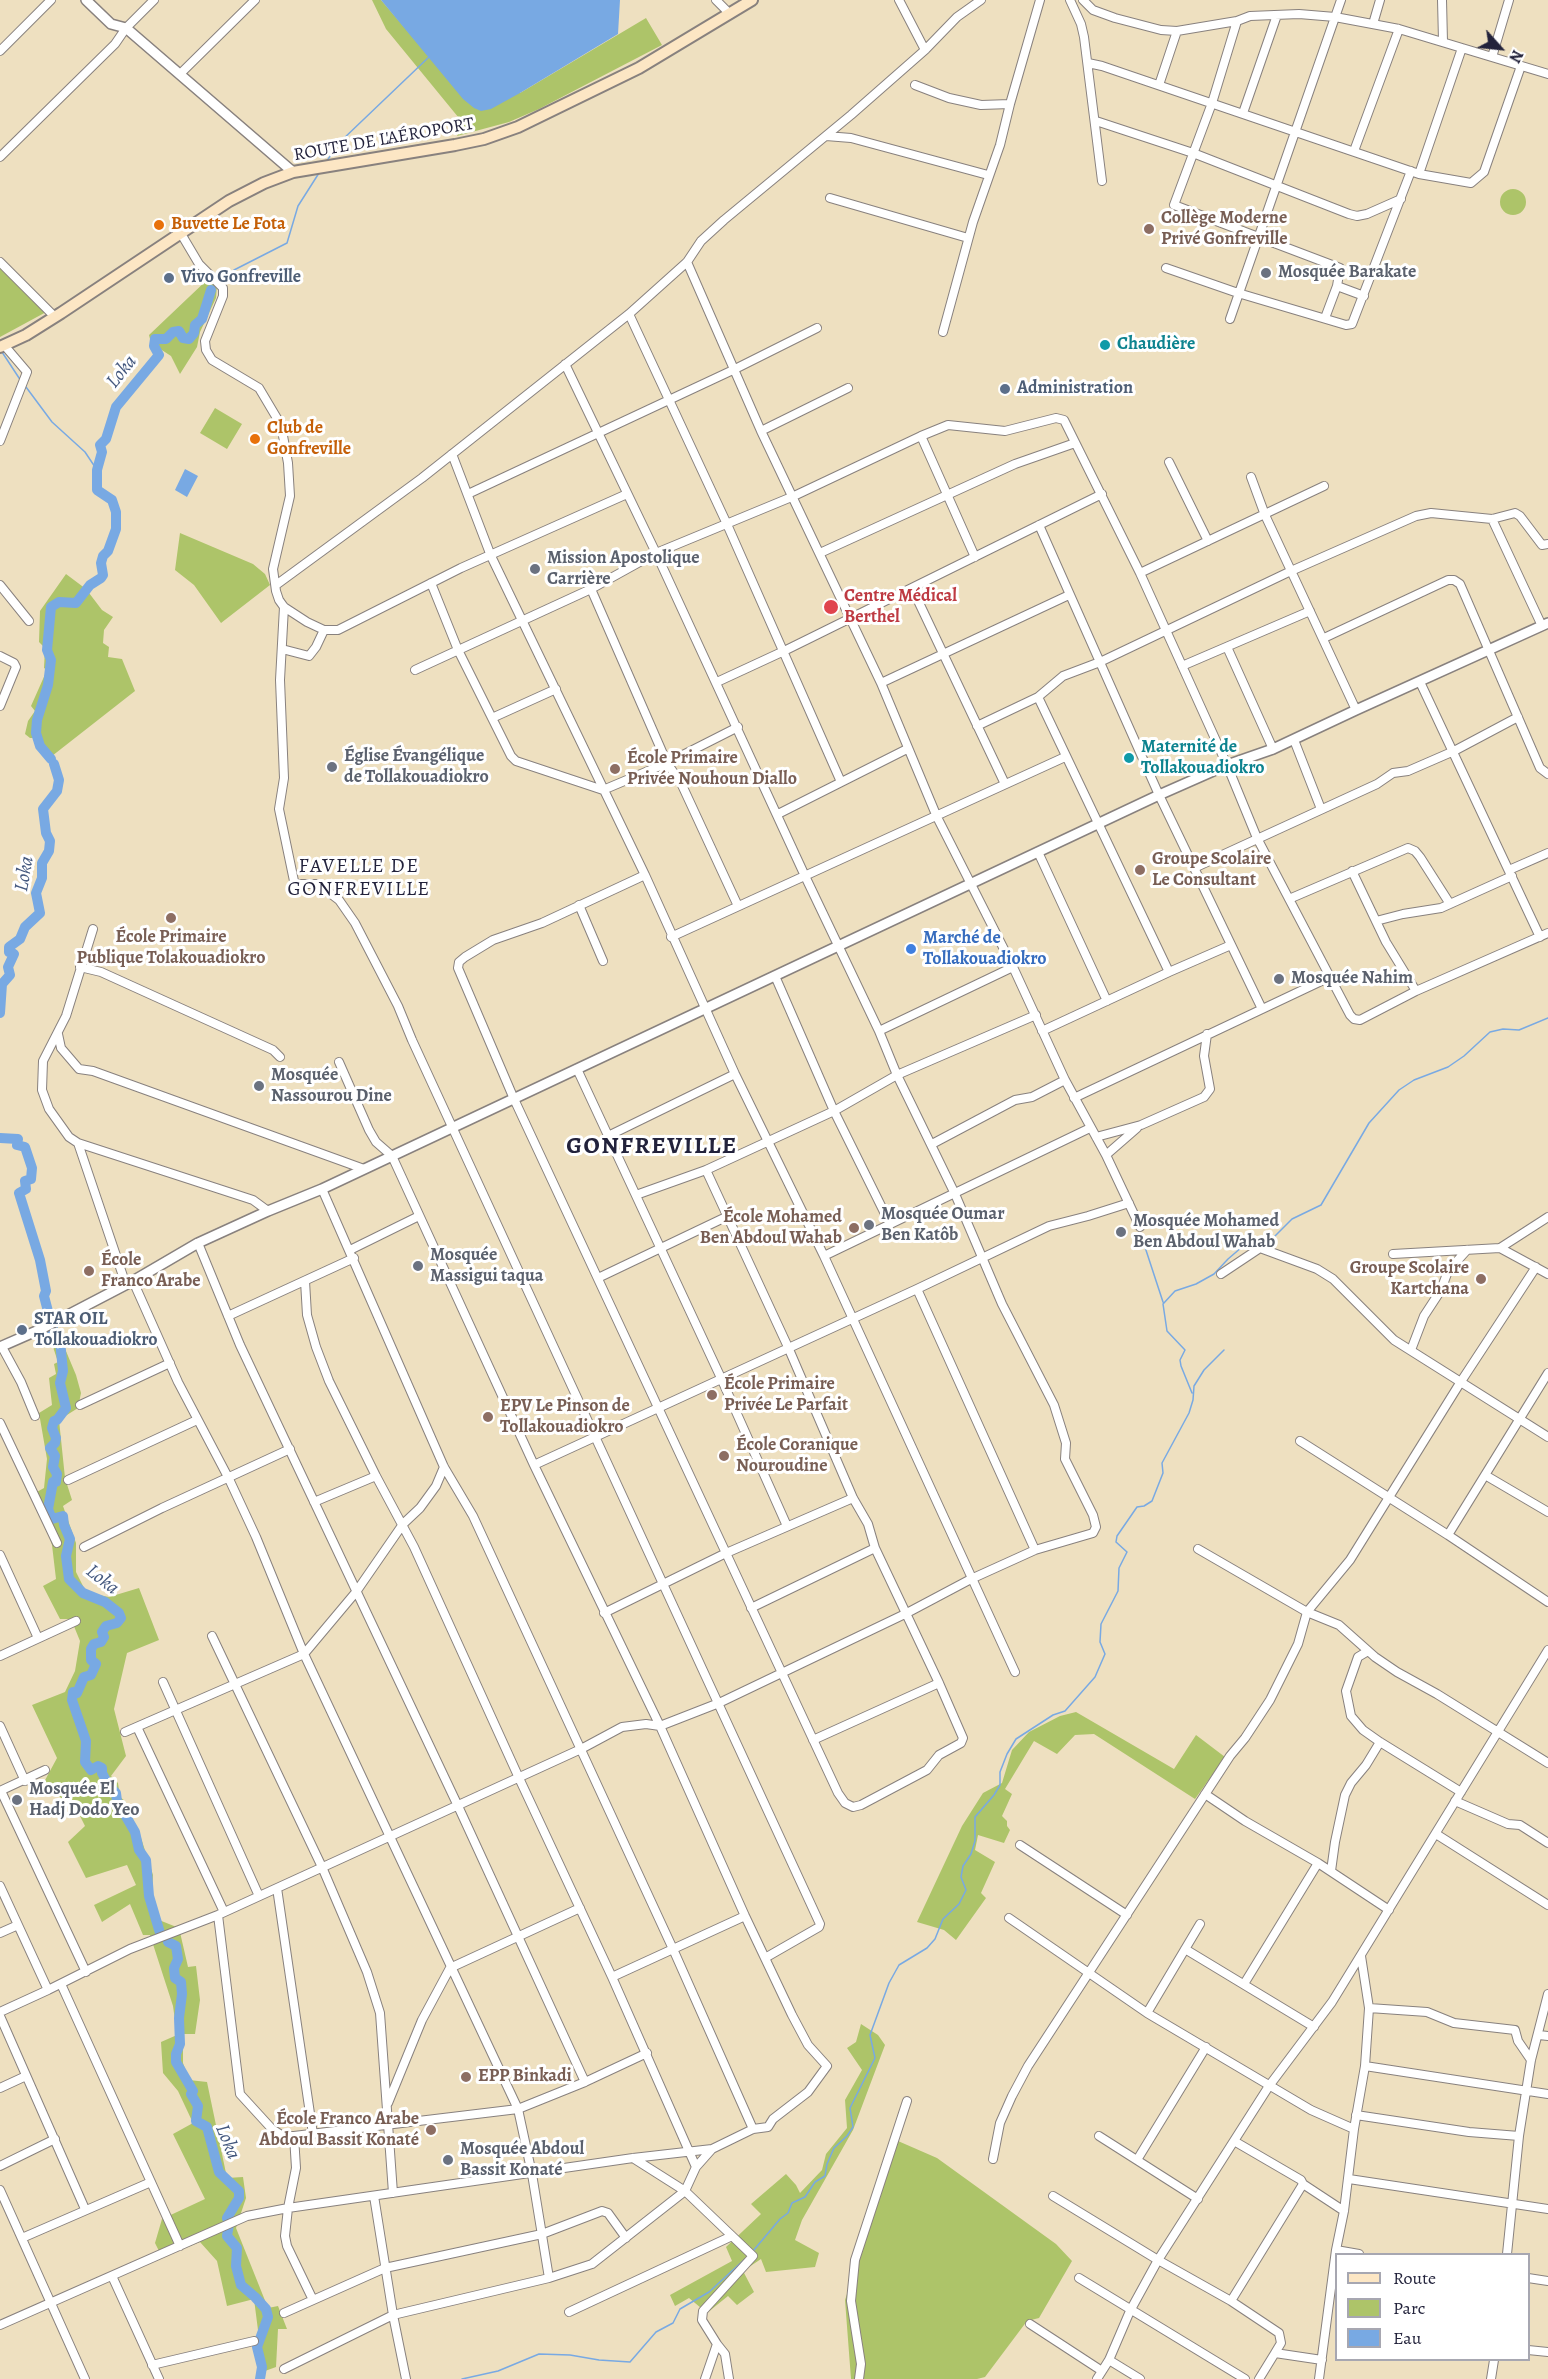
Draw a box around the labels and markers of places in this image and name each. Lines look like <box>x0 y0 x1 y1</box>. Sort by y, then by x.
place label: Collège Moderne Privé Gonfreville <box>1161 208 1288 250</box>
place label: Buvette Le Fota <box>171 214 286 236</box>
marker: Buvette Le Fota <box>152 218 166 232</box>
marker: Collège Moderne Privé Gonfreville <box>1142 222 1156 236</box>
place label: Mosquée Barakate <box>1278 262 1416 284</box>
marker: Mosquée Barakate <box>1259 266 1273 280</box>
place label: Vivo Gonfreville <box>181 267 301 289</box>
marker: Vivo Gonfreville <box>162 271 176 285</box>
place label: Chaudière <box>1117 334 1195 356</box>
marker: Chaudière <box>1098 338 1112 352</box>
place label: Administration <box>1017 378 1133 400</box>
marker: Administration <box>998 382 1012 396</box>
place label: Club de Gonfreville <box>267 418 351 460</box>
marker: Club de Gonfreville <box>248 432 262 446</box>
place label: Mission Apostolique Carrière <box>547 548 700 590</box>
marker: Mission Apostolique Carrière <box>528 562 542 576</box>
place label: Centre Médical Berthel <box>844 586 957 628</box>
marker: Centre Médical Berthel <box>822 598 840 616</box>
place label: Maternité de Tollakouadiokro <box>1141 737 1265 780</box>
place label: Église Évangélique de Tollakouadiokro <box>344 746 489 789</box>
place label: École Primaire Privée Nouhoun Diallo <box>627 748 797 790</box>
marker: Maternité de Tollakouadiokro <box>1122 751 1136 765</box>
marker: Église Évangélique de Tollakouadiokro <box>325 760 339 774</box>
marker: École Primaire Privée Nouhoun Diallo <box>608 762 622 776</box>
place label: Groupe Scolaire Le Consultant <box>1152 849 1271 892</box>
marker: Groupe Scolaire Le Consultant <box>1133 863 1147 877</box>
marker: École Primaire Publique Tolakouadiokro <box>164 911 178 925</box>
place label: École Primaire Publique Tolakouadiokro <box>77 927 265 970</box>
place label: Marché de Tollakouadiokro <box>923 928 1047 970</box>
marker: Marché de Tollakouadiokro <box>904 942 918 956</box>
place label: Mosquée Nahim <box>1291 968 1413 990</box>
marker: Mosquée Nahim <box>1272 972 1286 986</box>
place label: Mosquée Nassourou Dine <box>271 1065 392 1108</box>
marker: Mosquée Nassourou Dine <box>252 1079 266 1093</box>
place label: Mosquée Oumar Ben Katôb <box>881 1204 1005 1246</box>
place label: École Mohamed Ben Abdoul Wahab <box>700 1207 842 1250</box>
place label: Mosquée Mohamed Ben Abdoul Wahab <box>1133 1211 1279 1254</box>
marker: Mosquée Oumar Ben Katôb <box>862 1218 876 1232</box>
marker: École Mohamed Ben Abdoul Wahab <box>847 1221 861 1235</box>
marker: Mosquée Mohamed Ben Abdoul Wahab <box>1114 1225 1128 1239</box>
place label: Mosquée Massigui taqua <box>430 1245 543 1288</box>
place label: École Franco Arabe <box>101 1250 200 1292</box>
place label: Groupe Scolaire Kartchana <box>1350 1258 1469 1300</box>
marker: Mosquée Massigui taqua <box>411 1259 425 1273</box>
marker: École Franco Arabe <box>82 1264 96 1278</box>
marker: Groupe Scolaire Kartchana <box>1474 1272 1488 1286</box>
place label: STAR OIL Tollakouadiokro <box>34 1309 158 1352</box>
marker: STAR OIL Tollakouadiokro <box>15 1323 29 1337</box>
place label: École Primaire Privée Le Parfait <box>724 1374 848 1416</box>
marker: École Primaire Privée Le Parfait <box>705 1388 719 1402</box>
place label: EPV Le Pinson de Tollakouadiokro <box>500 1396 630 1438</box>
marker: EPV Le Pinson de Tollakouadiokro <box>481 1410 495 1424</box>
place label: École Coranique Nouroudine <box>736 1435 858 1478</box>
marker: École Coranique Nouroudine <box>717 1449 731 1463</box>
place label: Mosquée El Hadj Dodo Yeo <box>29 1779 140 1822</box>
marker: Mosquée El Hadj Dodo Yeo <box>10 1793 24 1807</box>
place label: EPP Binkadi <box>478 2066 572 2088</box>
marker: EPP Binkadi <box>459 2070 473 2084</box>
place label: École Franco Arabe Abdoul Bassit Konaté <box>259 2109 419 2152</box>
marker: École Franco Arabe Abdoul Bassit Konaté <box>424 2123 438 2137</box>
place label: Mosquée Abdoul Bassit Konaté <box>460 2139 584 2182</box>
marker: Mosquée Abdoul Bassit Konaté <box>441 2153 455 2167</box>

